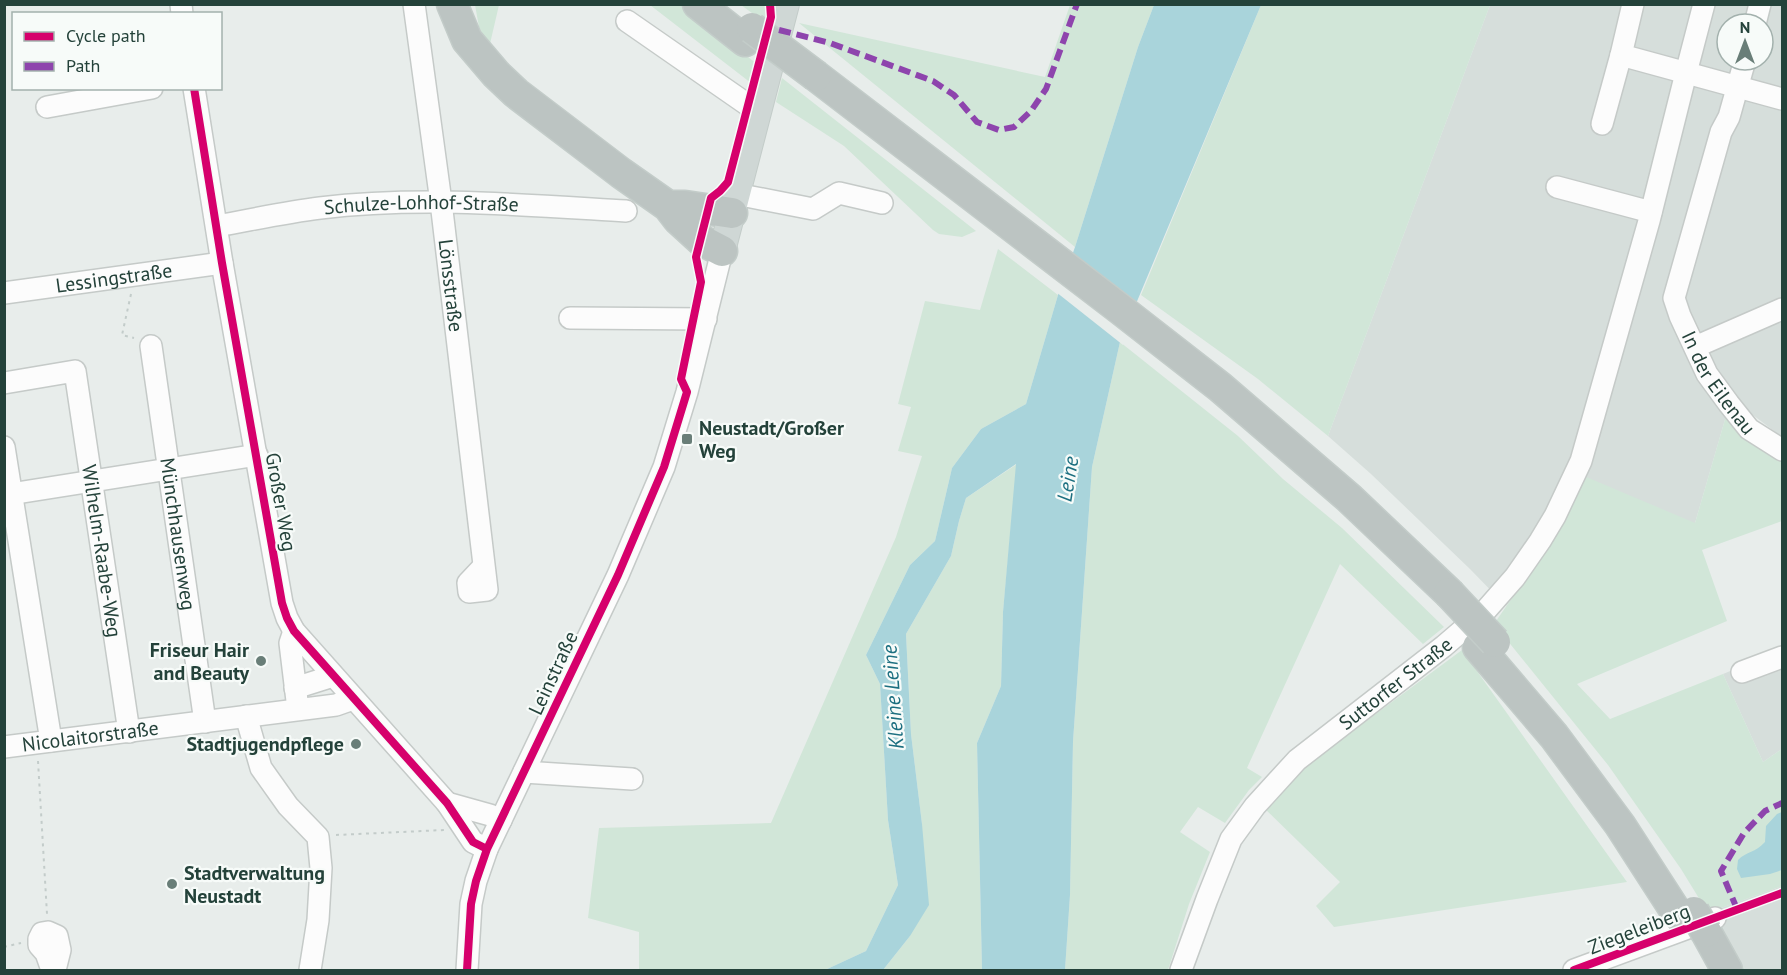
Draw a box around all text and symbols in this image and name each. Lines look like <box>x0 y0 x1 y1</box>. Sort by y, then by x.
legend <box>12 12 222 90</box>
north arrow <box>1715 12 1775 72</box>
text: N <box>1740 17 1750 37</box>
text: Cycle path <box>66 24 146 47</box>
text: Path <box>66 54 100 77</box>
street label: Schulze-Lohhof-Straße <box>322 189 519 220</box>
street label: Lönsstraße <box>433 238 469 333</box>
street label: Lessingstraße <box>54 257 174 299</box>
street label: In der Eilenau <box>1676 327 1761 440</box>
place label: Neustadt/Großer Weg <box>699 415 844 464</box>
marker: Neustadt/Großer Weg <box>680 432 694 446</box>
street label: Großer Weg <box>260 451 302 553</box>
water label: Leine <box>1051 454 1084 503</box>
street label: Münchhausenweg <box>154 456 202 612</box>
street label: Wilhelm-Raabe-Weg <box>76 463 128 639</box>
street label: Leinstraße <box>522 627 584 719</box>
street label: Suttorfer Straße <box>1333 631 1458 736</box>
place label: Friseur Hair and Beauty <box>150 637 249 686</box>
water label: Kleine Leine <box>875 644 910 750</box>
marker: Friseur Hair and Beauty <box>254 654 268 668</box>
street label: Nicolaitorstraße <box>21 715 160 758</box>
place label: Stadtjugendpflege <box>186 731 344 757</box>
marker: Stadtjugendpflege <box>349 737 363 751</box>
place label: Stadtverwaltung Neustadt <box>184 860 325 909</box>
marker: Stadtverwaltung Neustadt <box>165 877 179 891</box>
street label: Ziegeleiberg <box>1584 898 1694 960</box>

